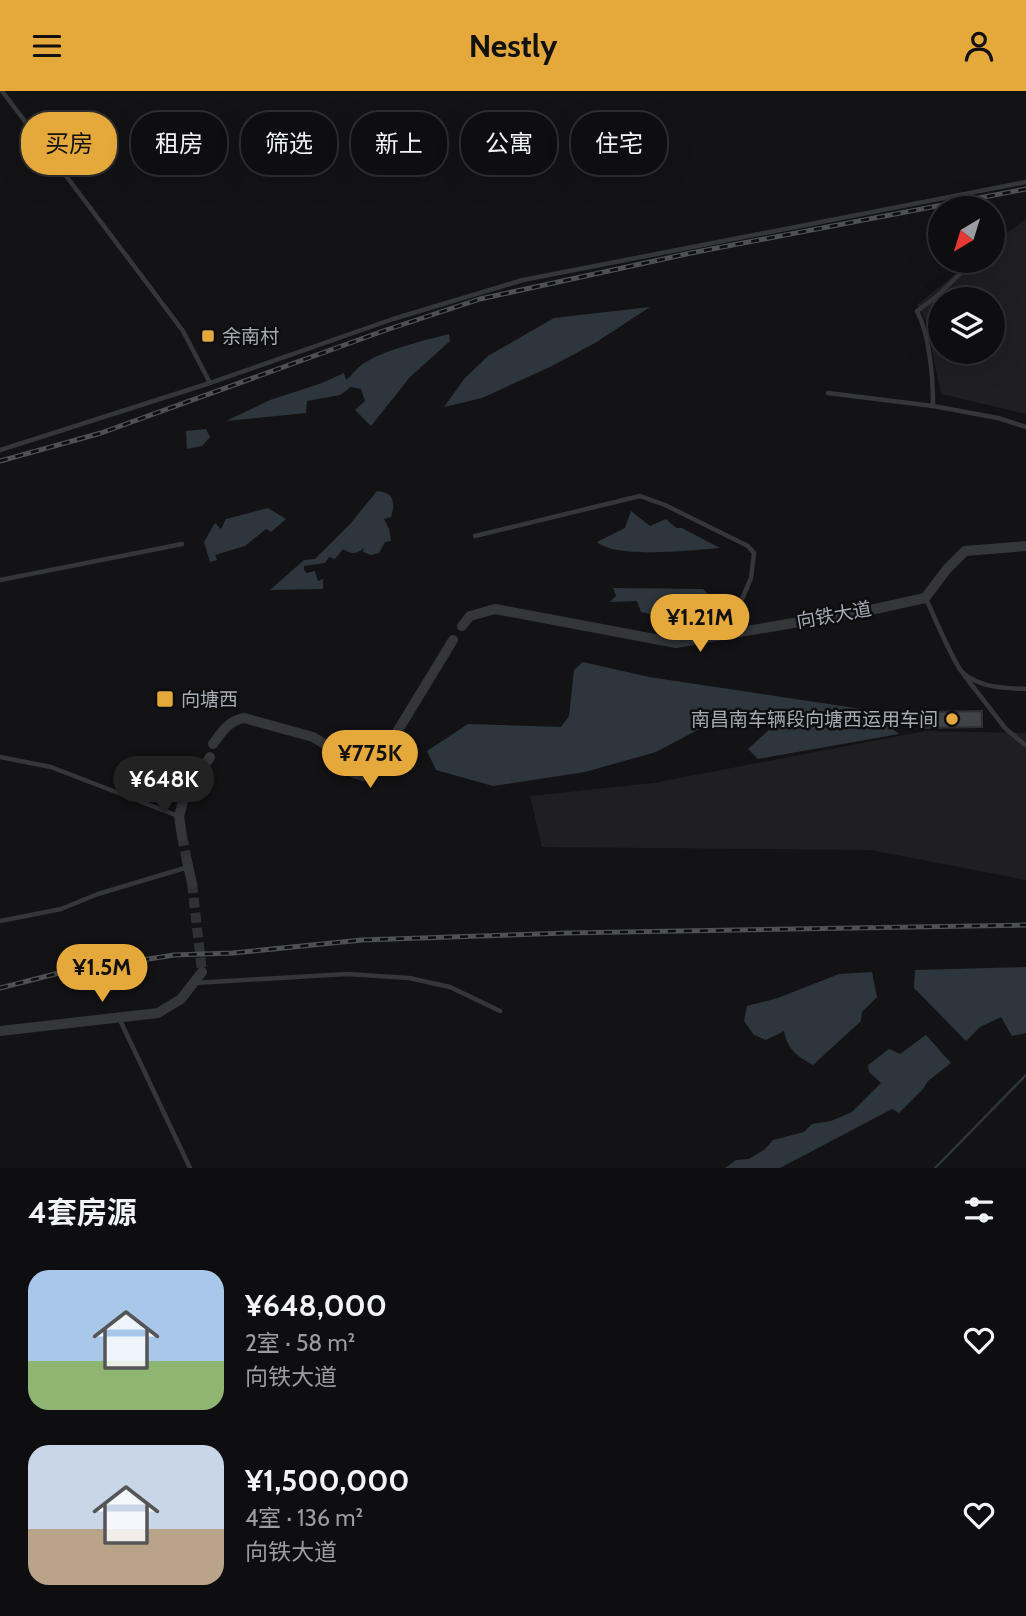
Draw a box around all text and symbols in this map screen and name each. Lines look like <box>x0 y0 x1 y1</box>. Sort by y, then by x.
text: Nestly <box>469 26 557 65</box>
icon: menu <box>28 27 66 65</box>
icon: person <box>960 27 998 65</box>
chip: 买房 <box>21 112 117 175</box>
chip: 租房 <box>131 112 227 175</box>
chip: 筛选 <box>241 112 337 175</box>
chip: 新上 <box>351 112 447 175</box>
chip: 公寓 <box>461 112 557 175</box>
chip: 住宅 <box>571 112 667 175</box>
north arrow <box>928 196 1004 273</box>
map controls <box>928 196 1005 364</box>
button: layers <box>928 287 1005 364</box>
place label: 余南村 <box>222 325 279 348</box>
marker: 余南村 <box>200 328 216 344</box>
pin: ¥1.21M <box>643 595 757 654</box>
street label: 向铁大道 <box>795 597 873 633</box>
text: ¥1.21M <box>666 603 734 631</box>
place label: 向塘西 <box>181 688 238 711</box>
marker: 向塘西 <box>155 689 175 709</box>
place label: 南昌南车辆段向塘西运用车间 <box>691 708 938 731</box>
marker: 南昌南车辆段向塘西运用车间 <box>944 711 960 727</box>
pin: ¥775K <box>321 731 419 790</box>
text: ¥775K <box>338 739 402 767</box>
pin: ¥648K <box>115 757 213 816</box>
text: ¥648K <box>129 765 199 793</box>
pin: ¥1.5M <box>53 944 151 1004</box>
text: ¥1.5M <box>73 953 132 981</box>
icon: filters <box>960 1191 998 1229</box>
text: 4套房源 <box>28 1194 137 1231</box>
text: ¥648,000 <box>245 1287 387 1324</box>
icon: home <box>84 1298 168 1382</box>
icon: heart <box>960 1321 998 1359</box>
text: 2室 · 58 m² <box>245 1329 355 1357</box>
text: 向铁大道 <box>245 1363 337 1391</box>
text: ¥1,500,000 <box>245 1462 410 1499</box>
icon: home <box>84 1473 168 1557</box>
icon: heart <box>960 1496 998 1534</box>
text: 4室 · 136 m² <box>245 1504 363 1532</box>
text: 向铁大道 <box>245 1538 337 1566</box>

